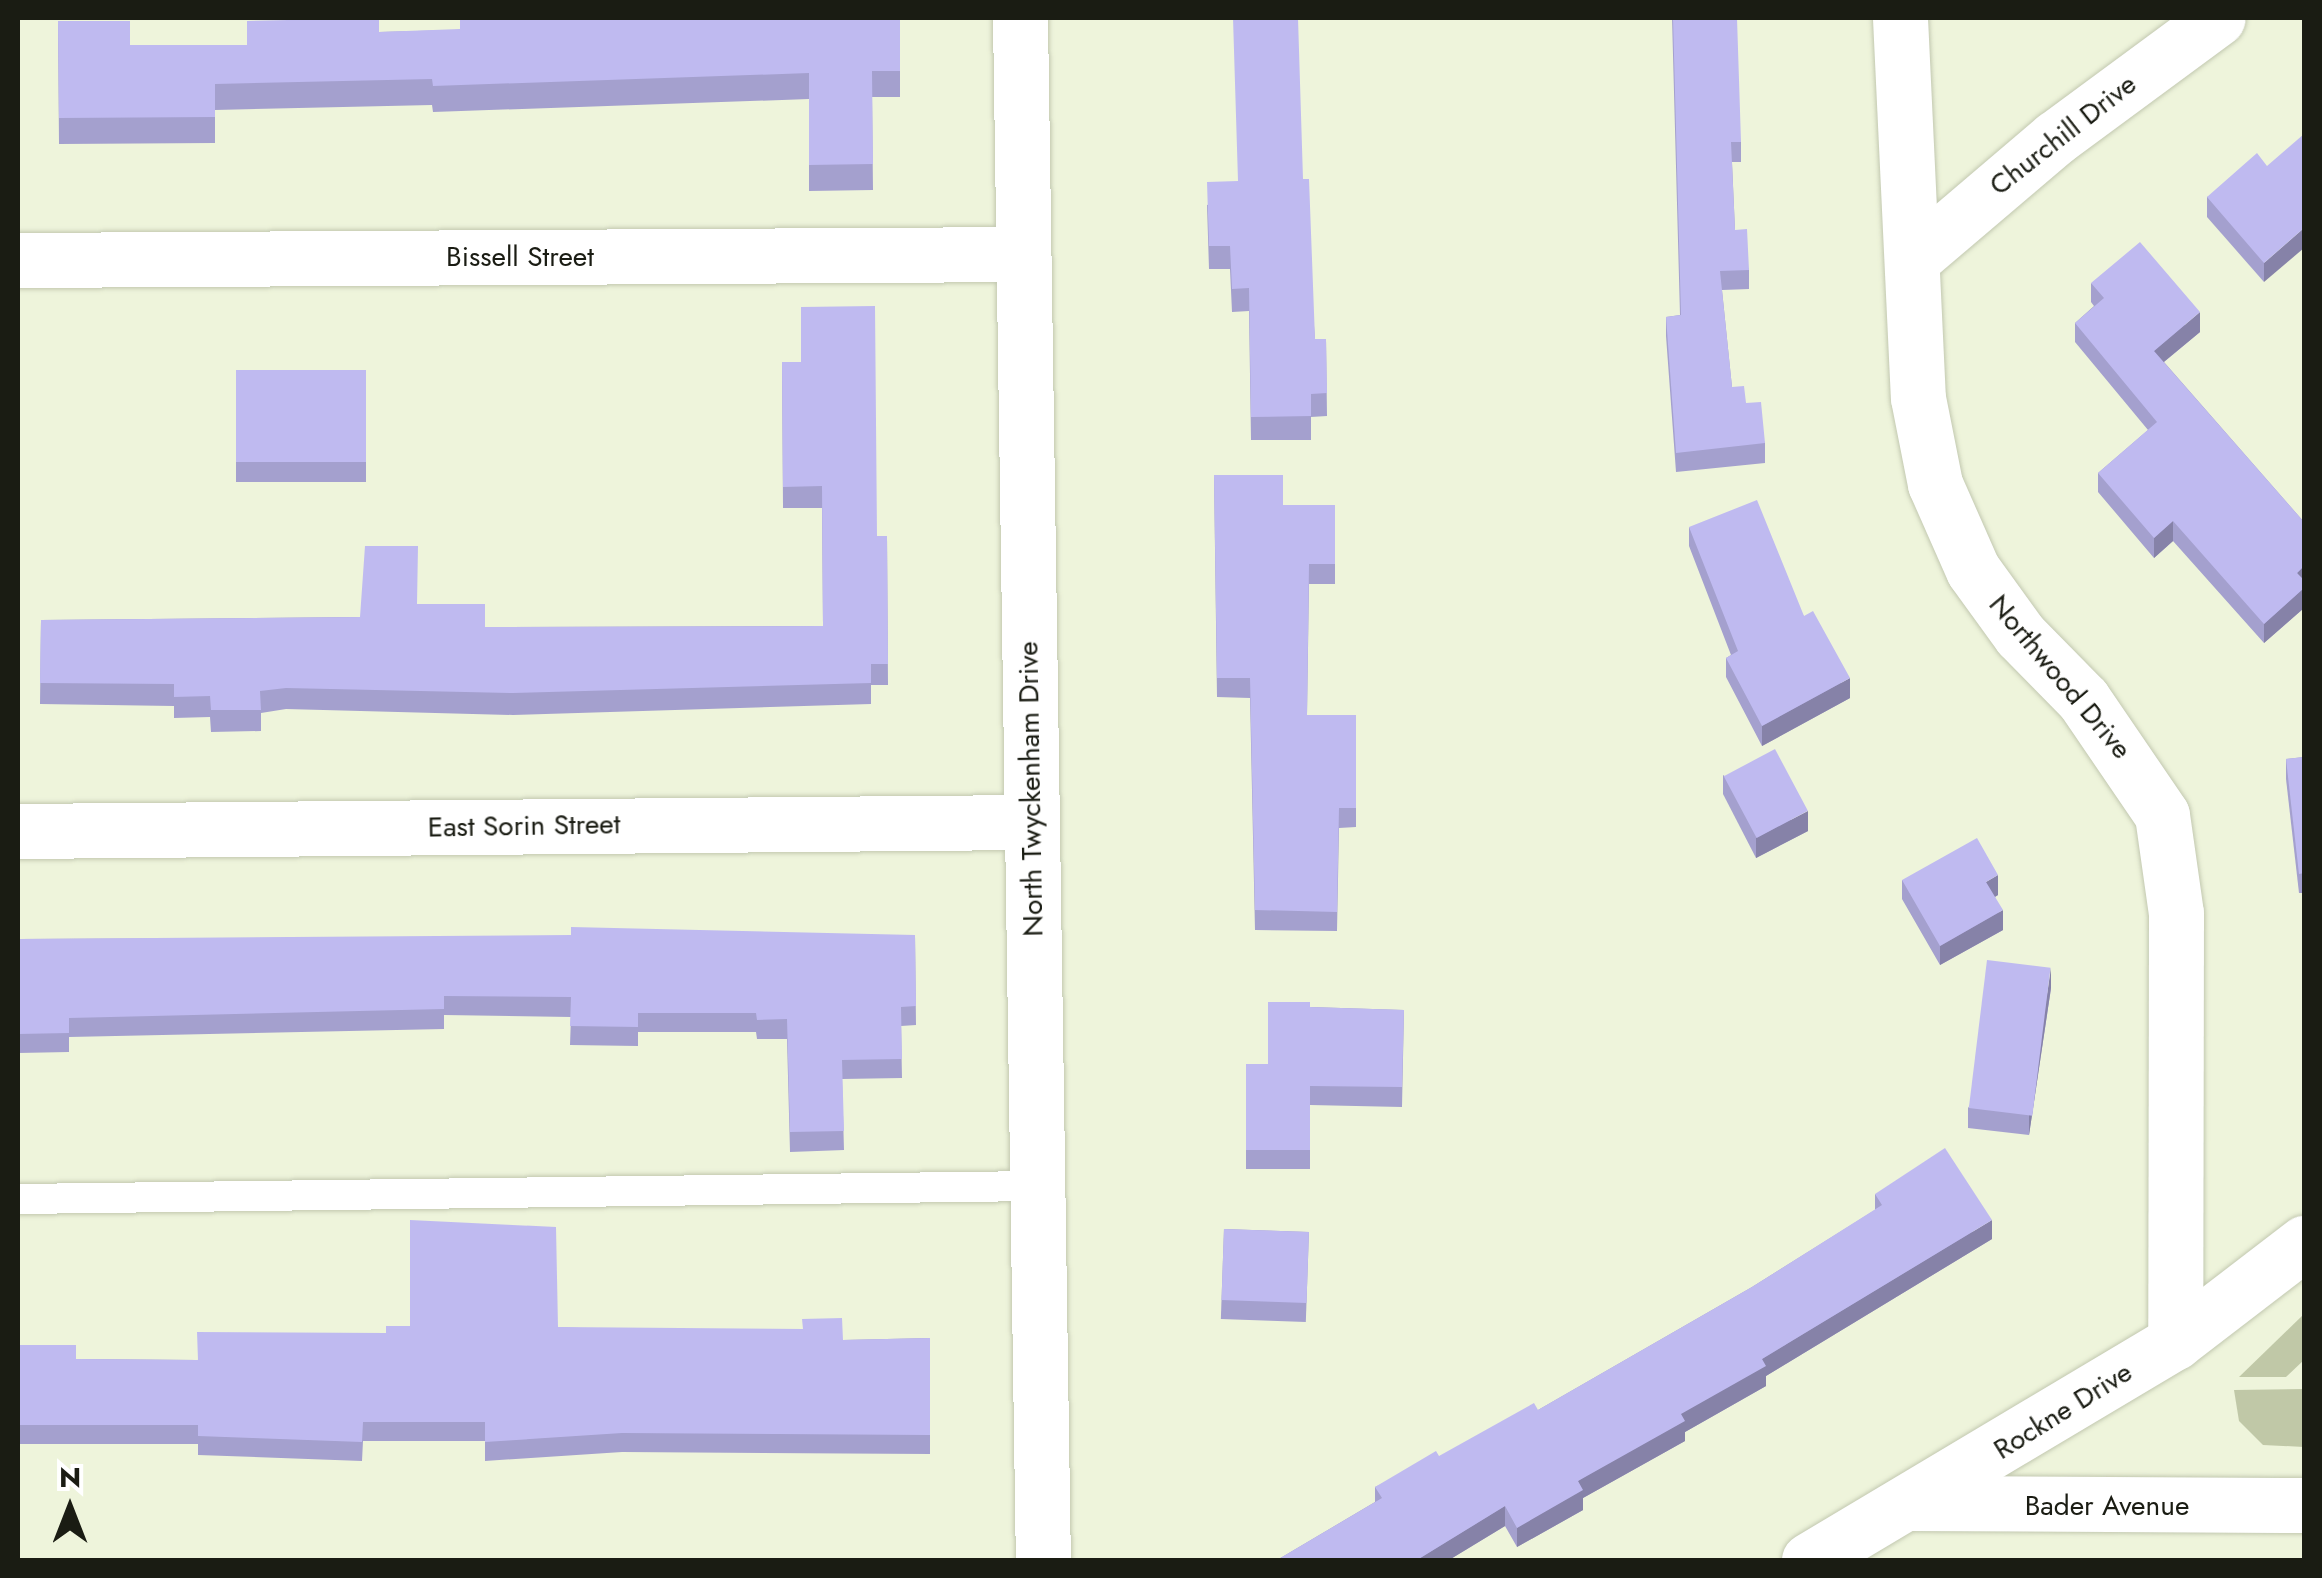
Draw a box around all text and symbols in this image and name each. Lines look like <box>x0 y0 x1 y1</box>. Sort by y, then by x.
street label: Churchill Drive <box>1983 67 2143 203</box>
street label: Bissell Street <box>446 240 594 274</box>
street label: Northwood Drive <box>1982 588 2138 766</box>
street label: North Twyckenham Drive <box>1012 641 1050 937</box>
street label: East Sorin Street <box>427 808 621 844</box>
street label: Rockne Drive <box>1988 1355 2138 1467</box>
text: N <box>59 1457 81 1498</box>
north arrow <box>20 1458 120 1558</box>
street label: Bader Avenue <box>2025 1489 2189 1523</box>

